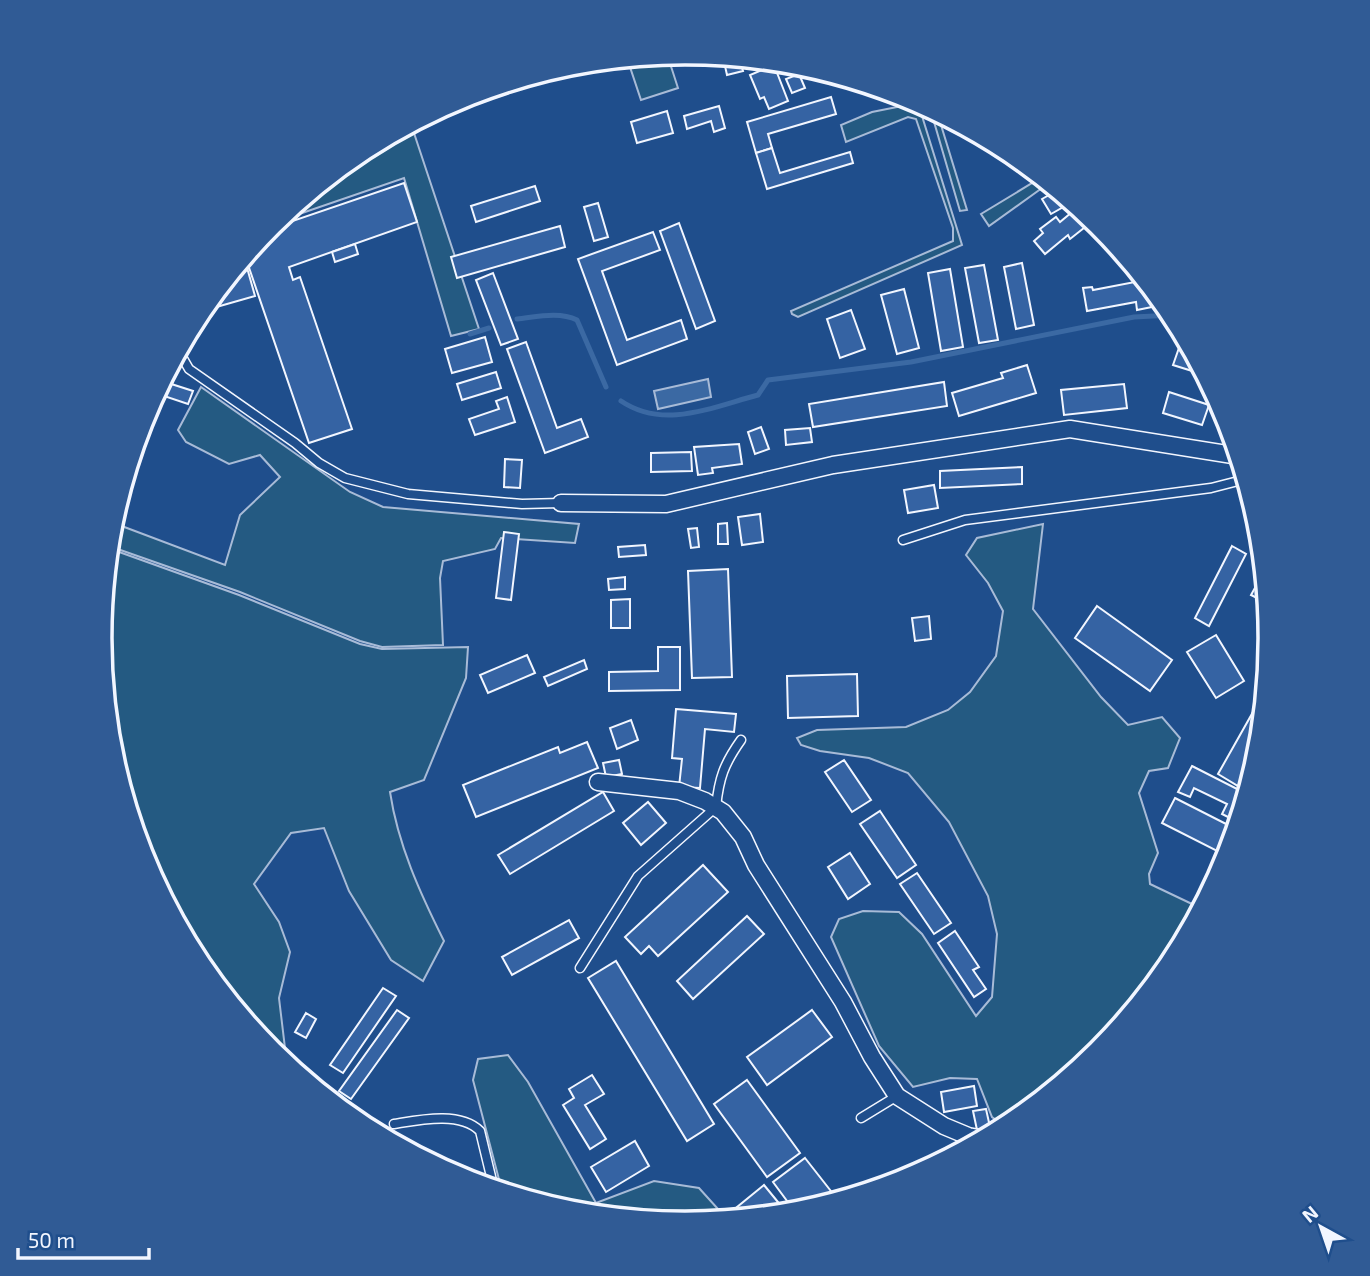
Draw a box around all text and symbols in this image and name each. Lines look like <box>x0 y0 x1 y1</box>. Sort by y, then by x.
north arrow <box>1286 1192 1356 1262</box>
text: N <box>1297 1200 1322 1227</box>
scale bar <box>18 1216 149 1260</box>
text: 50 m <box>28 1227 75 1252</box>

